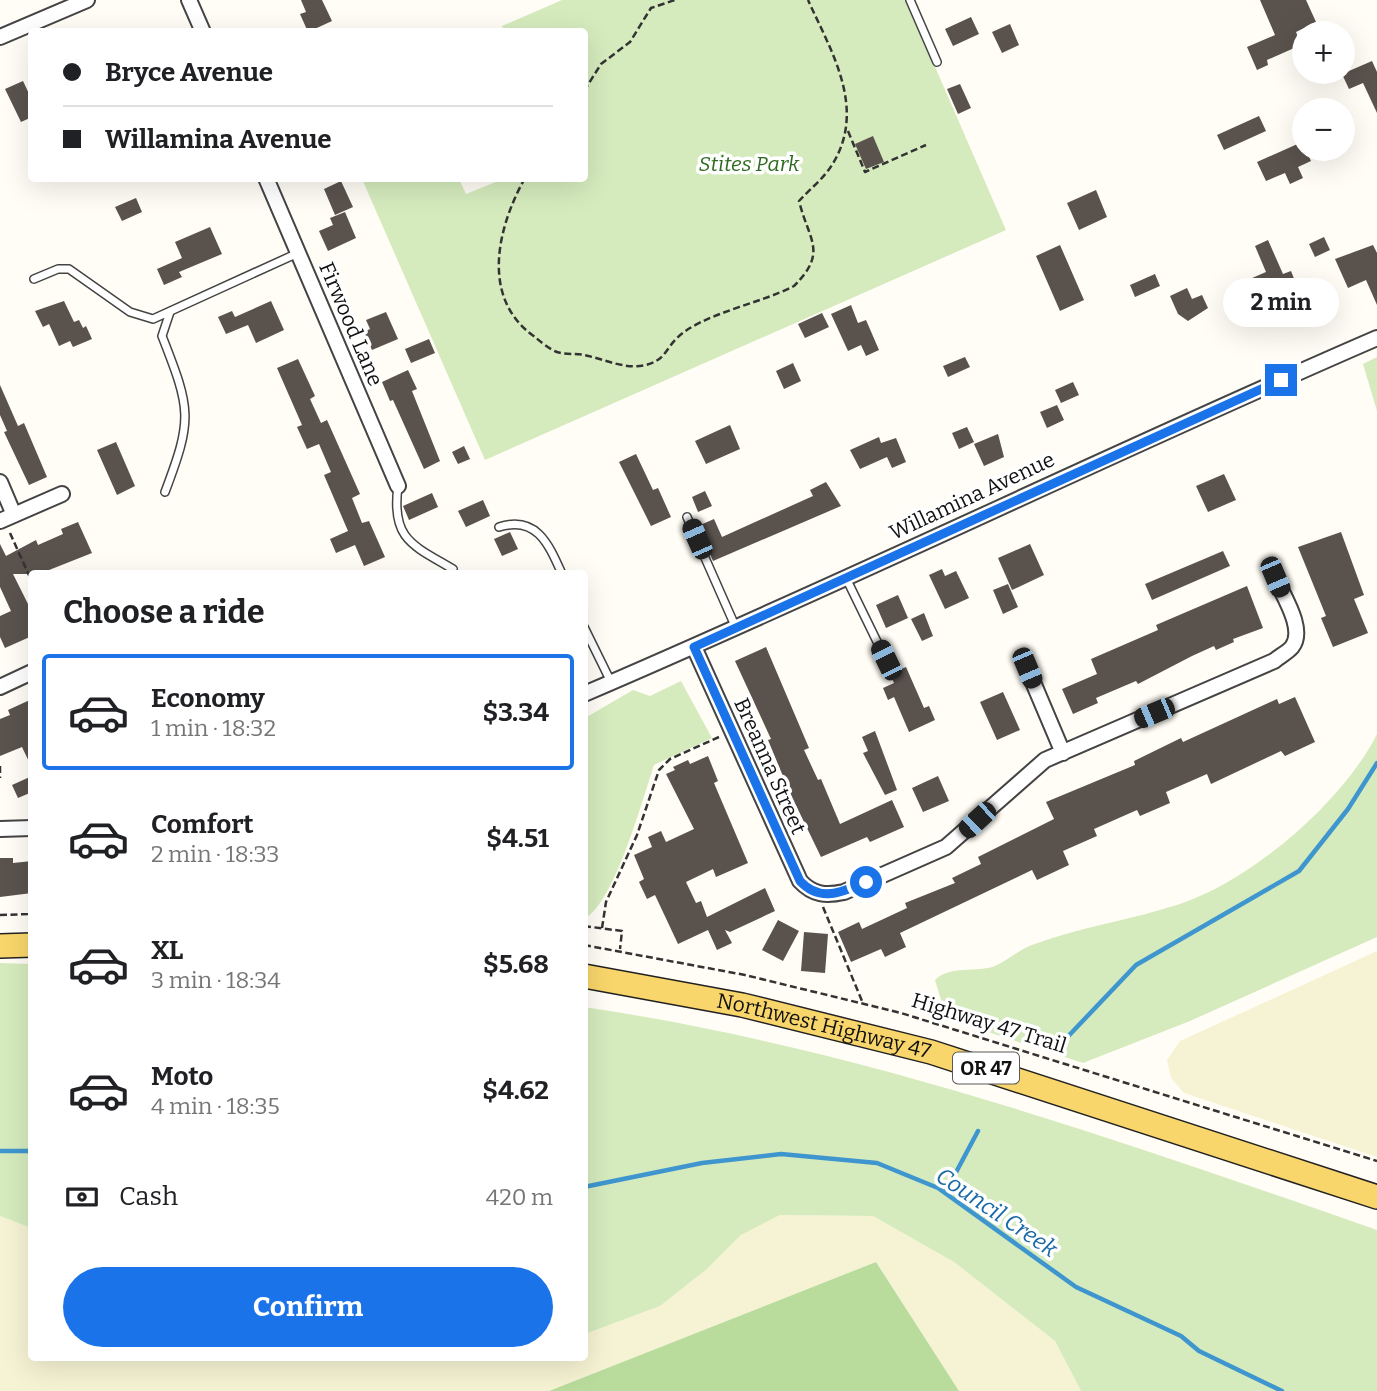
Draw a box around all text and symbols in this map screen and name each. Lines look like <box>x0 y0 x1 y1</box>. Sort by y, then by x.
map controls <box>1292 21 1355 161</box>
button: + <box>1292 21 1355 84</box>
text: Bryce Avenue <box>105 57 273 88</box>
button: − <box>1292 98 1355 161</box>
text: Willamina Avenue <box>105 124 332 155</box>
park label: Stites Park <box>699 151 800 177</box>
street label: Firwood Lane <box>313 258 389 390</box>
callout: 2 min <box>1223 278 1339 328</box>
text: 2 min <box>1250 288 1312 316</box>
route end <box>1265 364 1297 396</box>
street label: Willamina Avenue <box>885 446 1059 546</box>
car <box>679 516 716 562</box>
car <box>1258 554 1293 600</box>
text: Choose a ride <box>63 593 264 631</box>
car <box>868 637 905 683</box>
car <box>1010 645 1045 691</box>
icon: car <box>67 681 130 744</box>
text: Economy <box>151 683 265 714</box>
street label: Breanna Street <box>728 694 812 839</box>
car <box>1131 695 1178 731</box>
text: $3.34 <box>482 697 549 728</box>
text: 1 min · 18:32 <box>151 714 276 742</box>
car <box>955 798 1000 842</box>
icon: car <box>67 807 130 870</box>
text: Comfort <box>151 809 254 840</box>
text: $4.51 <box>486 823 549 854</box>
text: 2 min · 18:33 <box>151 840 279 868</box>
route start <box>850 866 882 898</box>
icon: car <box>67 933 130 996</box>
text: XL <box>151 935 183 966</box>
text: $5.68 <box>483 949 549 980</box>
text: 3 min · 18:34 <box>151 966 281 994</box>
street label: Highway 47 Trail <box>908 987 1070 1059</box>
street label: Northwest Highway 47 <box>715 988 934 1065</box>
road number: OR 47 <box>953 1052 1019 1084</box>
icon: car <box>67 1059 130 1122</box>
text: Moto <box>151 1061 213 1092</box>
text: $4.62 <box>482 1075 549 1106</box>
text: 4 min · 18:35 <box>151 1092 280 1120</box>
water label: Council Creek <box>931 1161 1063 1263</box>
icon: cash <box>63 1178 101 1216</box>
text: Cash <box>119 1181 178 1212</box>
text: 420 m <box>486 1183 553 1211</box>
button: Confirm <box>63 1267 553 1347</box>

